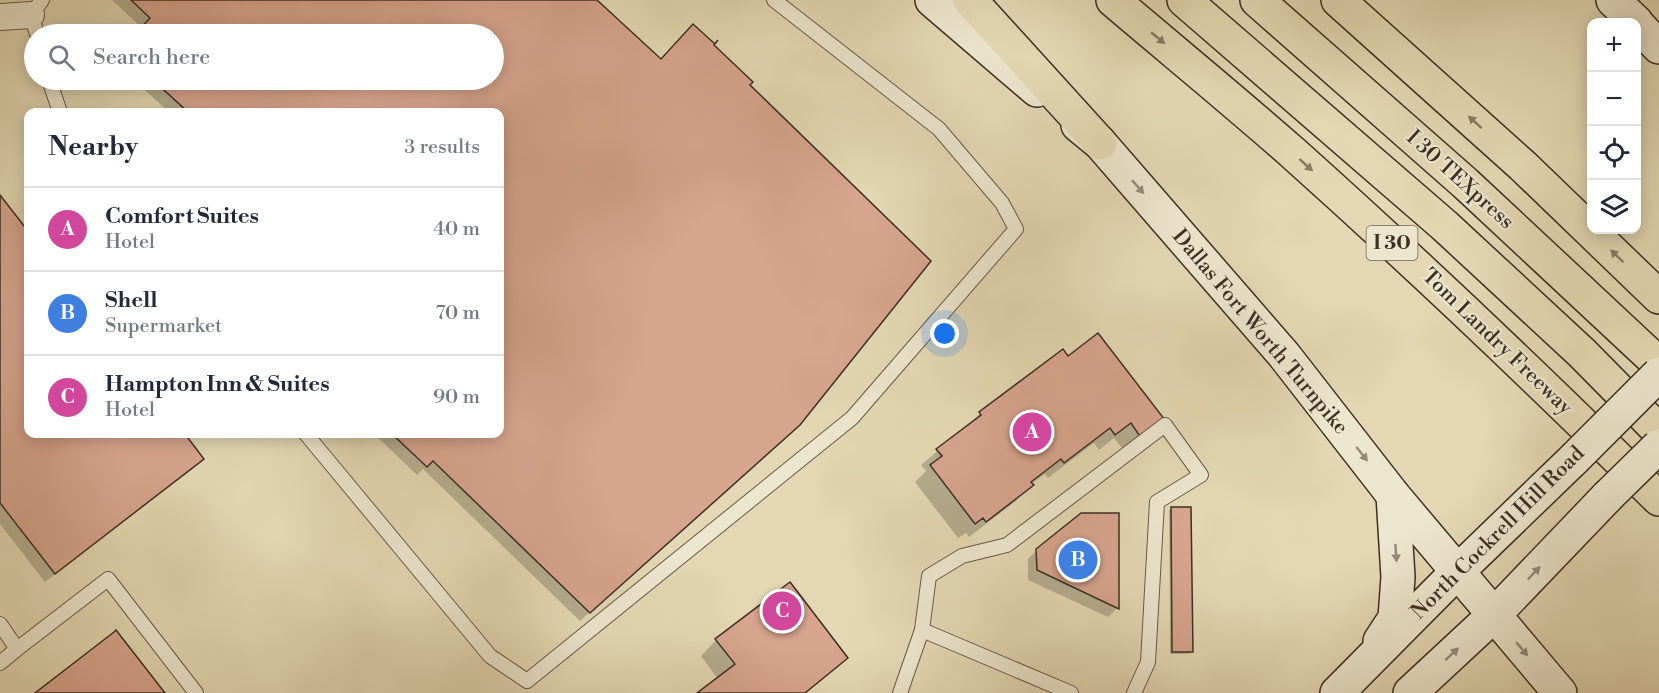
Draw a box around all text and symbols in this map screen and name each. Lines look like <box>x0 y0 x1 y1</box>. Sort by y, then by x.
map controls <box>1587 18 1641 234</box>
button: + <box>1587 18 1641 72</box>
search box <box>24 24 504 90</box>
one-way arrow <box>1150 31 1165 44</box>
icon: search <box>45 41 78 74</box>
text: Search here <box>93 44 210 71</box>
button: − <box>1587 72 1641 126</box>
one-way arrow <box>1468 115 1483 129</box>
street label: I 30 TEXpress <box>1401 125 1519 235</box>
button: locate <box>1587 126 1641 180</box>
text: Nearby <box>48 131 138 163</box>
text: 3 results <box>404 135 480 160</box>
one-way arrow <box>1298 158 1313 172</box>
one-way arrow <box>1131 179 1144 194</box>
button: layers <box>1587 180 1641 234</box>
text: Comfort Suites <box>105 203 259 230</box>
text: A <box>60 217 75 242</box>
text: 40 m <box>433 217 480 242</box>
street label: Dallas Fort Worth Turnpike <box>1166 224 1354 440</box>
road number: I 30 <box>1366 226 1418 260</box>
text: Hotel <box>105 230 155 255</box>
one-way arrow <box>1610 250 1624 264</box>
street label: Tom Landry Freeway <box>1416 263 1578 421</box>
text: Shell <box>105 287 157 314</box>
text: B <box>60 301 75 326</box>
text: 70 m <box>436 301 480 326</box>
text: Supermarket <box>105 314 222 339</box>
your location <box>930 319 959 348</box>
text: Hampton Inn & Suites <box>105 371 330 398</box>
text: C <box>60 385 75 410</box>
text: 90 m <box>433 385 480 410</box>
text: Hotel <box>105 398 155 423</box>
pin: A <box>1012 410 1052 454</box>
street label: North Cockrell Hill Road <box>1406 441 1590 625</box>
one-way arrow <box>1355 447 1367 462</box>
pin: B <box>1058 538 1098 582</box>
one-way arrow <box>1392 543 1401 562</box>
one-way arrow <box>1527 565 1541 580</box>
pin: C <box>762 588 802 634</box>
one-way arrow <box>1515 641 1528 656</box>
one-way arrow <box>1444 647 1459 661</box>

